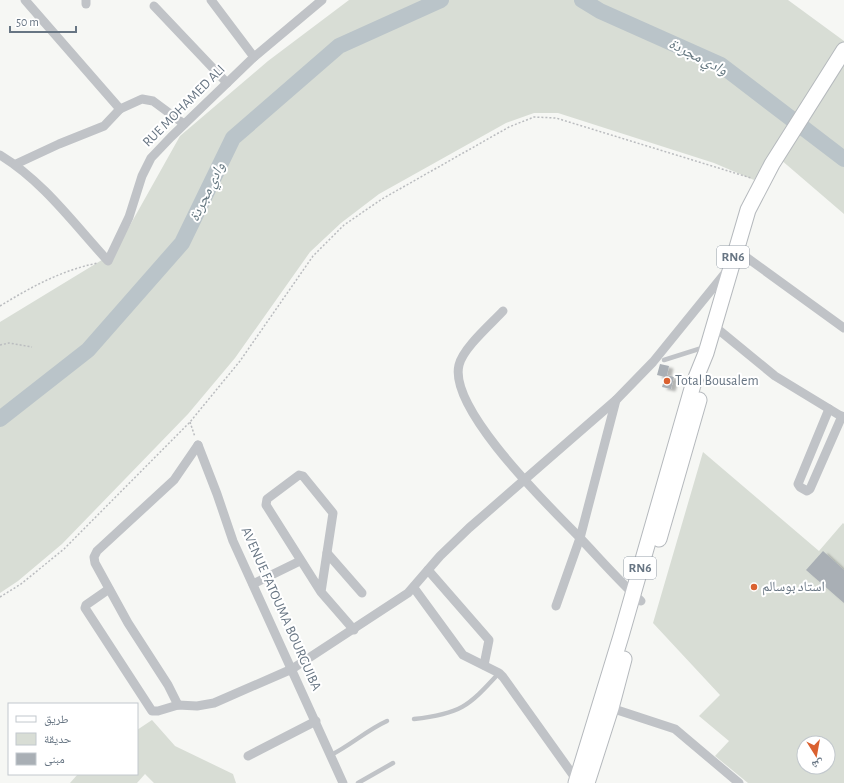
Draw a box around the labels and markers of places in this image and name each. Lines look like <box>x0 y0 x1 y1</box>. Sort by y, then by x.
place label: Total Bousalem <box>675 374 759 388</box>
marker: Total Bousalem <box>662 376 672 386</box>
place label: استاد بوسالم <box>762 580 825 596</box>
marker: استاد بوسالم <box>749 582 759 592</box>

